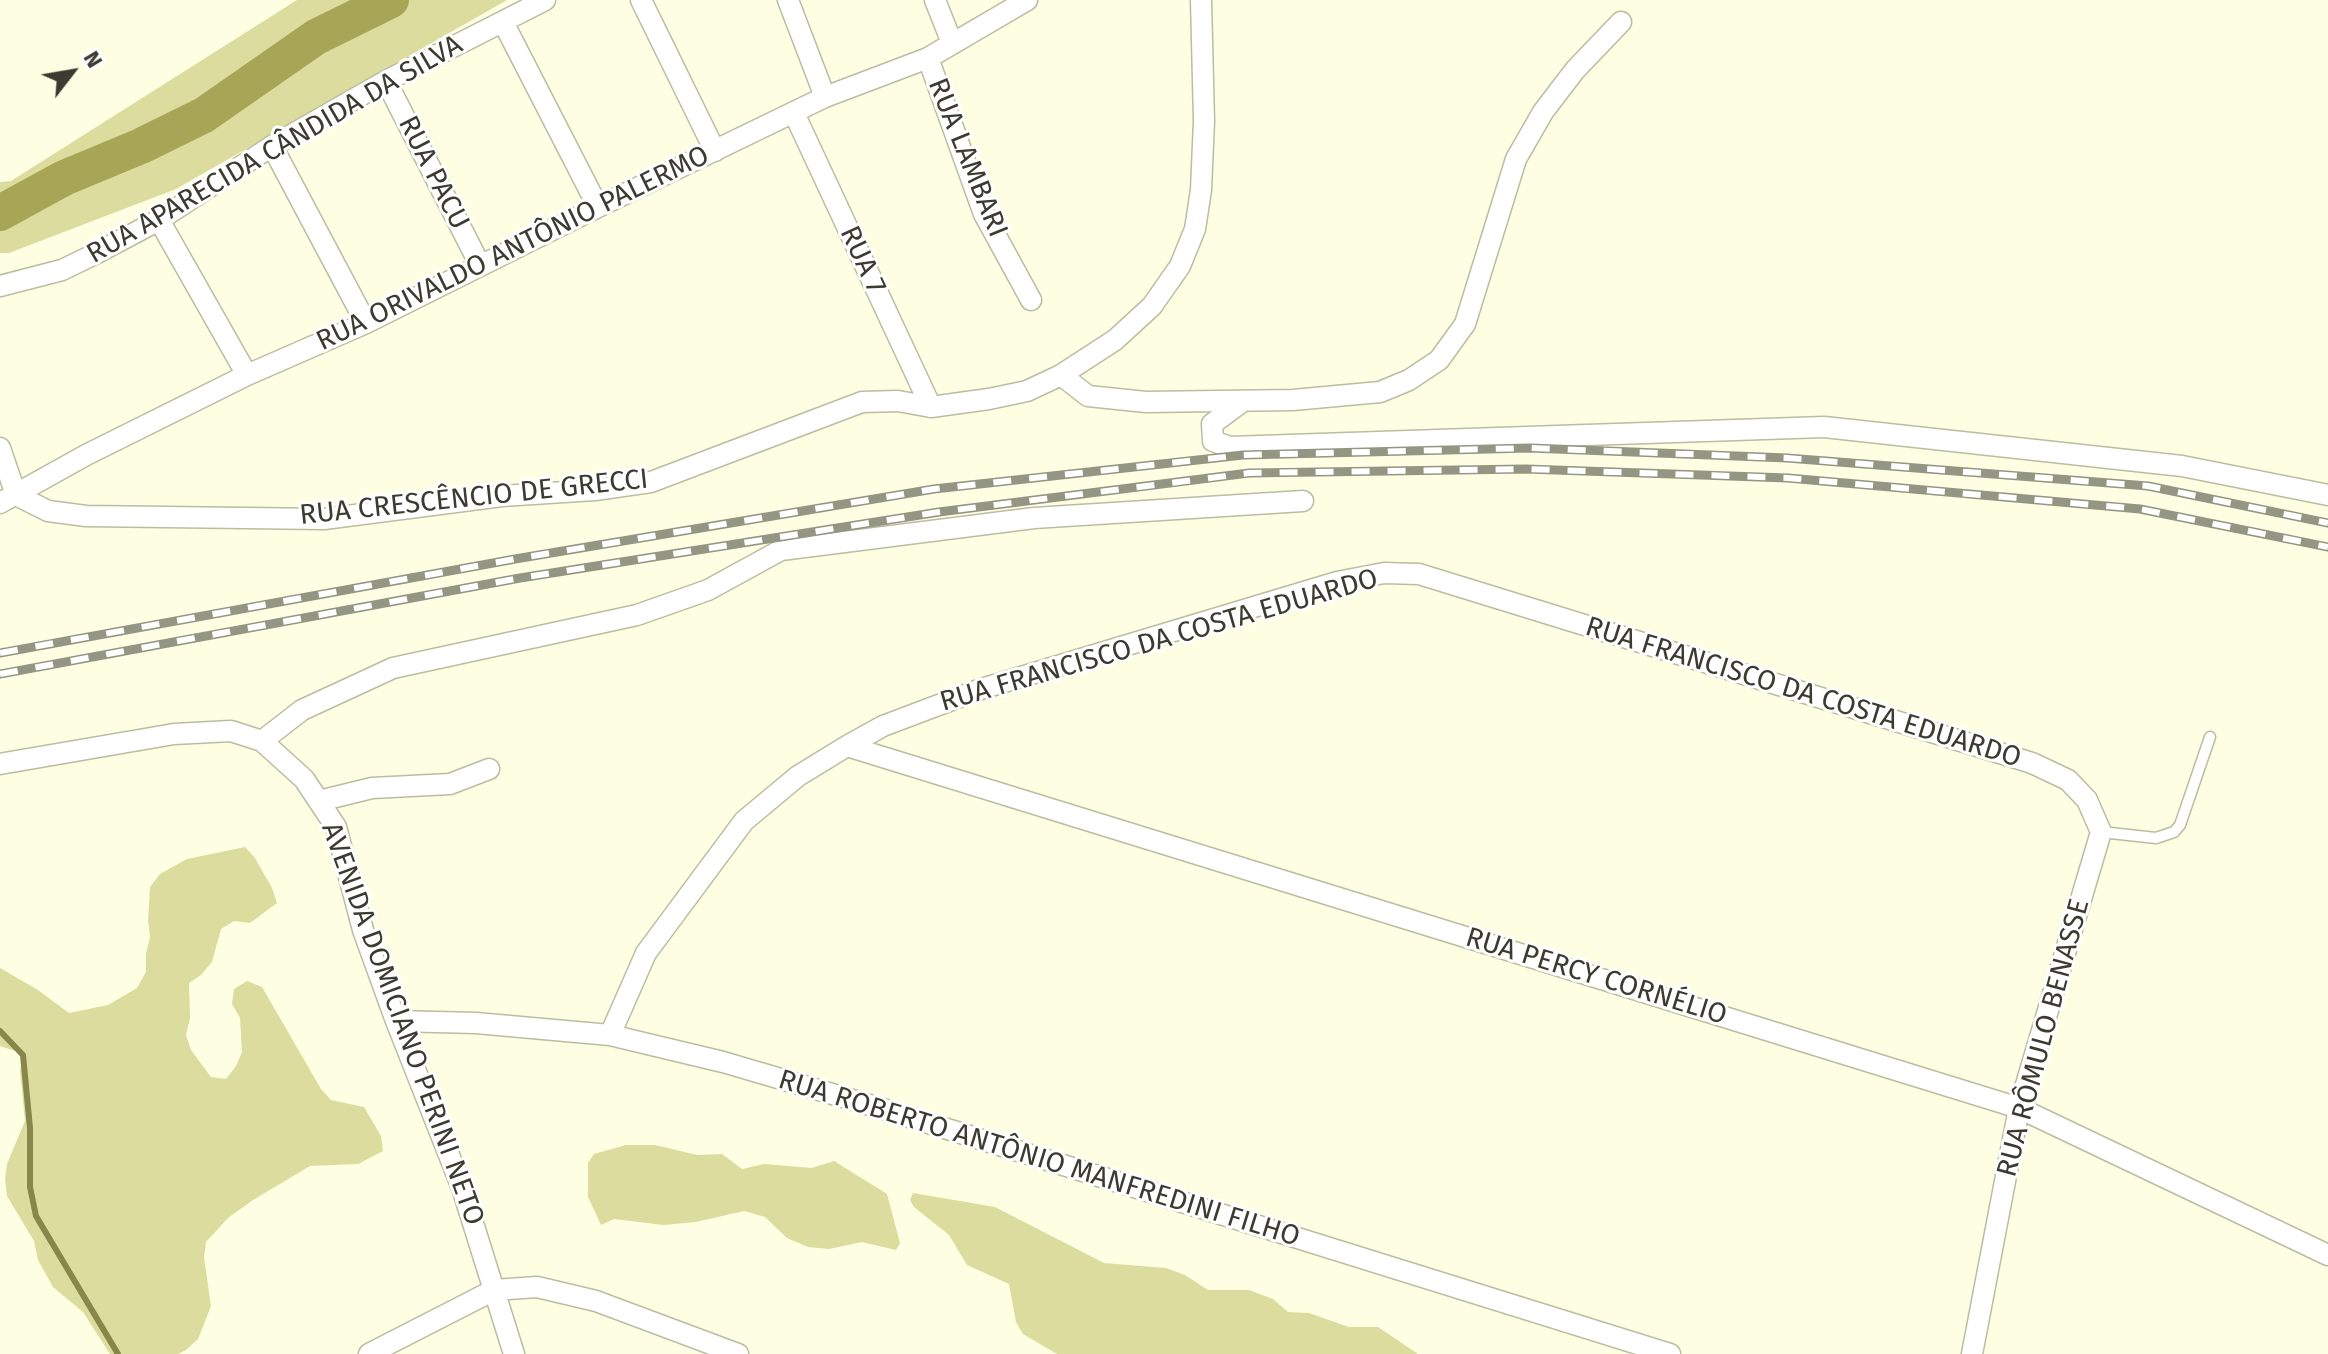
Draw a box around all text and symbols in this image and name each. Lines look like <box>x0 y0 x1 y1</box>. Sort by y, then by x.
street label: RUA APARECIDA CÂNDIDA DA SILVA <box>81 28 469 272</box>
north arrow <box>32 32 112 112</box>
street label: RUA LAMBARI <box>920 74 1014 242</box>
street label: RUA PACU <box>390 111 476 235</box>
street label: RUA ORIVALDO ANTÔNIO PALERMO <box>311 139 715 359</box>
street label: RUA 7 <box>832 221 892 299</box>
street label: RUA CRESCÊNCIO DE GRECCI <box>298 463 650 533</box>
street label: RUA FRANCISCO DA COSTA EDUARDO <box>936 562 1382 720</box>
street label: RUA FRANCISCO DA COSTA EDUARDO <box>1581 611 2025 775</box>
street label: AVENIDA DOMICIANO PERINI NETO <box>313 818 491 1230</box>
street label: RUA RÔMULO BENASSE <box>1991 895 2097 1181</box>
street label: RUA PERCY CORNÉLIO <box>1461 921 1731 1033</box>
street label: RUA ROBERTO ANTÔNIO MANFREDINI FILHO <box>774 1063 1304 1255</box>

